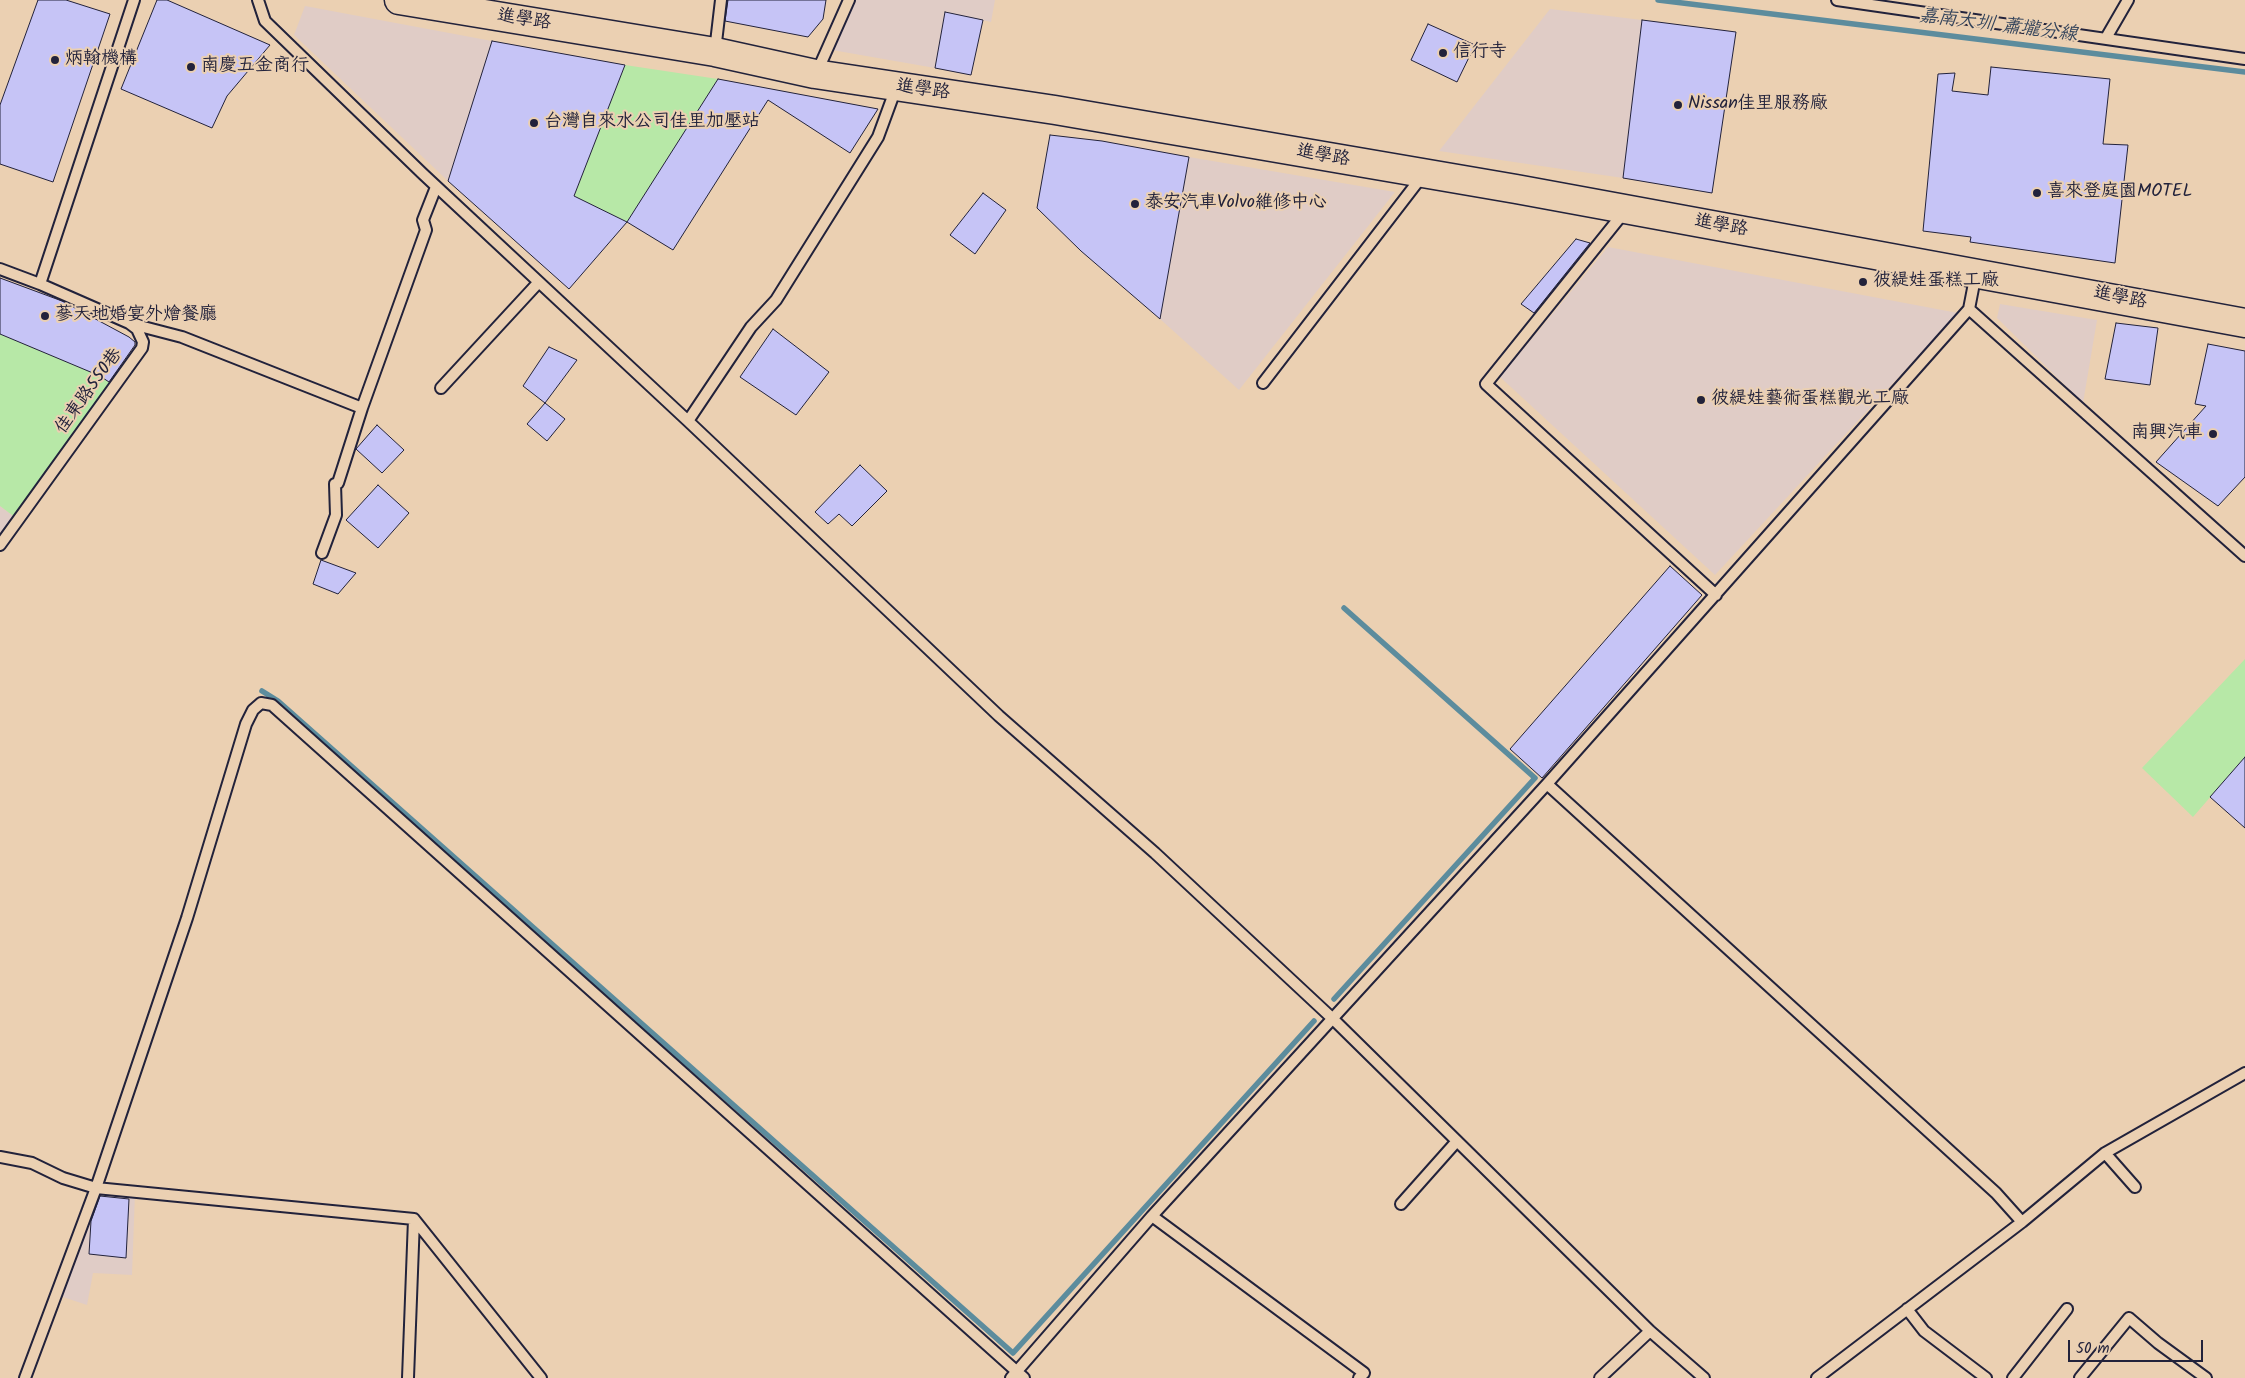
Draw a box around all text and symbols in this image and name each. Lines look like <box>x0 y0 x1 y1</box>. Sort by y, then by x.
street label: 進學路 <box>496 6 552 36</box>
water label: 嘉南大圳 蕭壠分線 <box>1917 6 2079 48</box>
place label: 信行寺 <box>1453 42 1507 64</box>
marker: 信行寺 <box>1437 47 1449 59</box>
place label: 炳翰機構 <box>65 49 137 71</box>
marker: 炳翰機構 <box>49 54 61 66</box>
place label: 南慶五金商行 <box>201 56 309 78</box>
marker: 南慶五金商行 <box>185 61 197 73</box>
street label: 進學路 <box>895 77 951 105</box>
place label: Nissan佳里服務廠 <box>1688 94 1828 116</box>
marker: Nissan佳里服務廠 <box>1672 99 1684 111</box>
place label: 台灣自來水公司佳里加壓站 <box>544 112 760 134</box>
marker: 台灣自來水公司佳里加壓站 <box>528 117 540 129</box>
street label: 進學路 <box>1295 142 1351 172</box>
place label: 喜來登庭園MOTEL <box>2047 182 2192 204</box>
marker: 喜來登庭園MOTEL <box>2031 187 2043 199</box>
place label: 泰安汽車Volvo維修中心 <box>1145 193 1327 215</box>
marker: 泰安汽車Volvo維修中心 <box>1129 198 1141 210</box>
street label: 進學路 <box>1693 212 1749 242</box>
place label: 彼緹娃蛋糕工廠 <box>1873 271 1999 293</box>
marker: 彼緹娃蛋糕工廠 <box>1857 276 1869 288</box>
street label: 進學路 <box>2091 283 2149 315</box>
place label: 蔘天地婚宴外燴餐廳 <box>55 305 217 327</box>
marker: 蔘天地婚宴外燴餐廳 <box>39 310 51 322</box>
street label: 佳東路550巷 <box>52 345 128 439</box>
place label: 彼緹娃藝術蛋糕觀光工廠 <box>1711 389 1909 411</box>
marker: 彼緹娃藝術蛋糕觀光工廠 <box>1695 394 1707 406</box>
place label: 南興汽車 <box>2131 423 2203 445</box>
marker: 南興汽車 <box>2207 428 2219 440</box>
scale bar <box>2070 1330 2205 1362</box>
text: 50 m <box>2076 1337 2110 1361</box>

